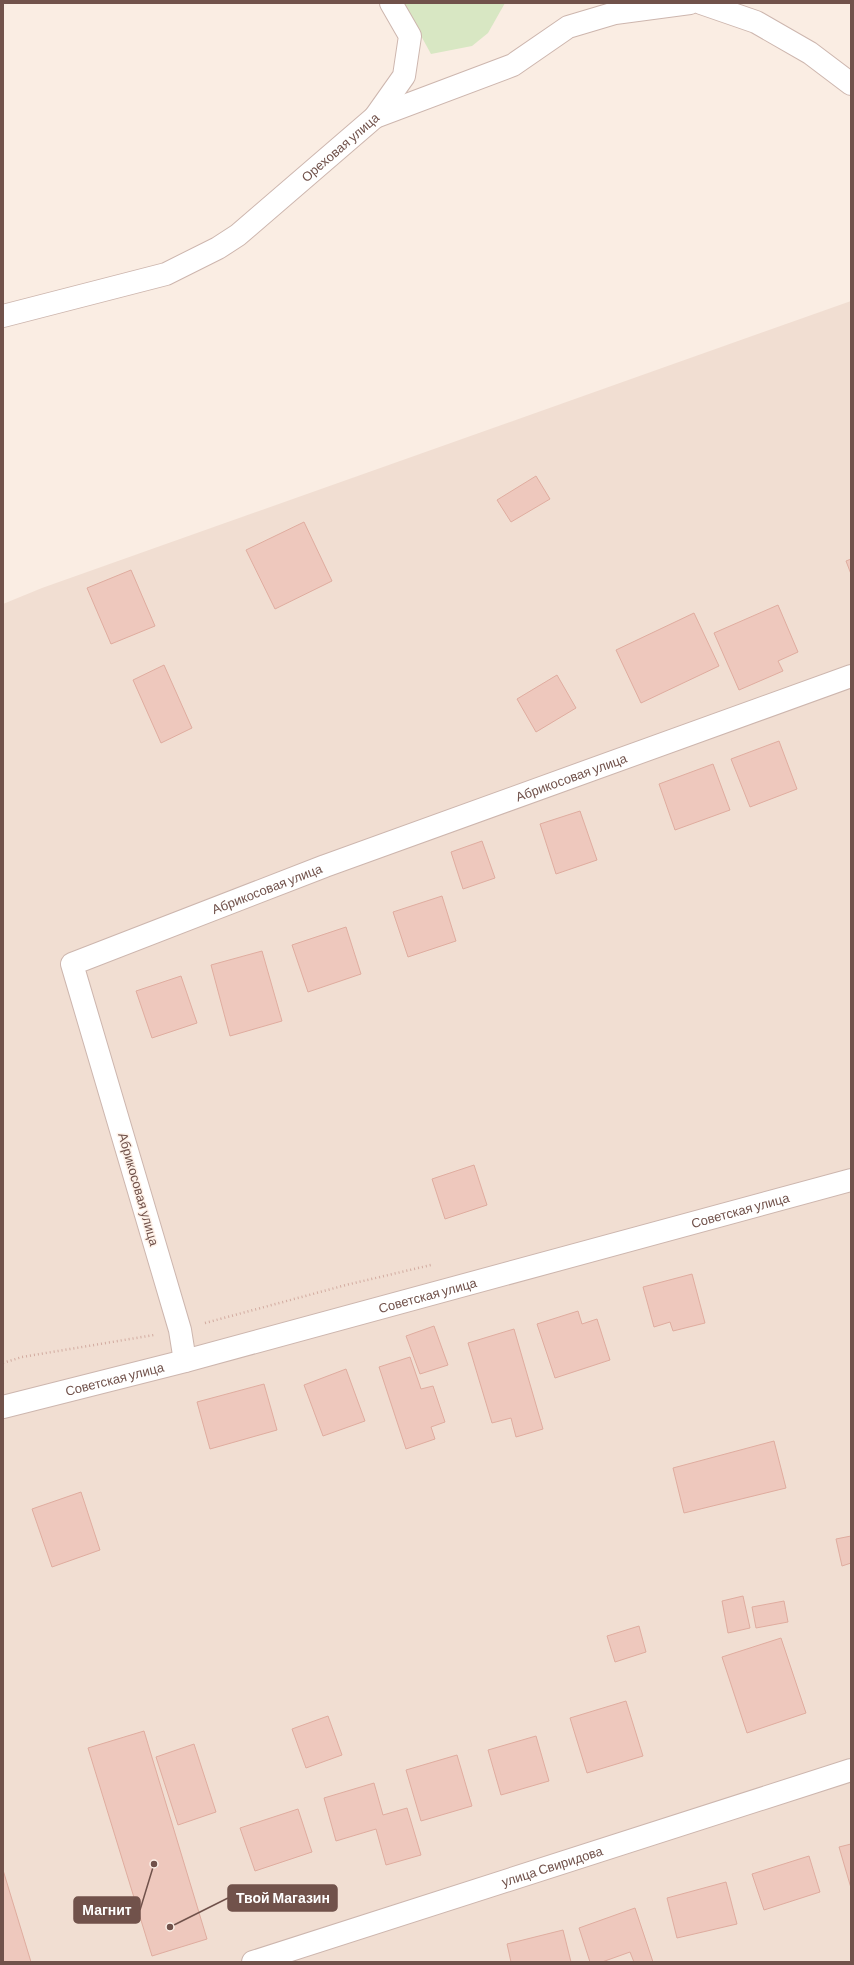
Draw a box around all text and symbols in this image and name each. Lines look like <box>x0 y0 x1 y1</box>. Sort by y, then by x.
street label: Ореховая улица <box>298 109 383 185</box>
street label: Абрикосовая улица <box>513 749 630 804</box>
street label: Абрикосовая улица <box>209 860 325 917</box>
street label: Абрикосовая улица <box>115 1131 163 1248</box>
street label: Советская улица <box>689 1189 792 1231</box>
street label: Советская улица <box>377 1274 479 1316</box>
street label: Советская улица <box>63 1358 166 1399</box>
street label: улица Свиридова <box>499 1842 605 1890</box>
callout: Твой Магазин <box>228 1885 337 1911</box>
text: Твой Магазин <box>236 1889 330 1906</box>
callout: Магнит <box>74 1897 140 1923</box>
text: Магнит <box>82 1901 132 1918</box>

